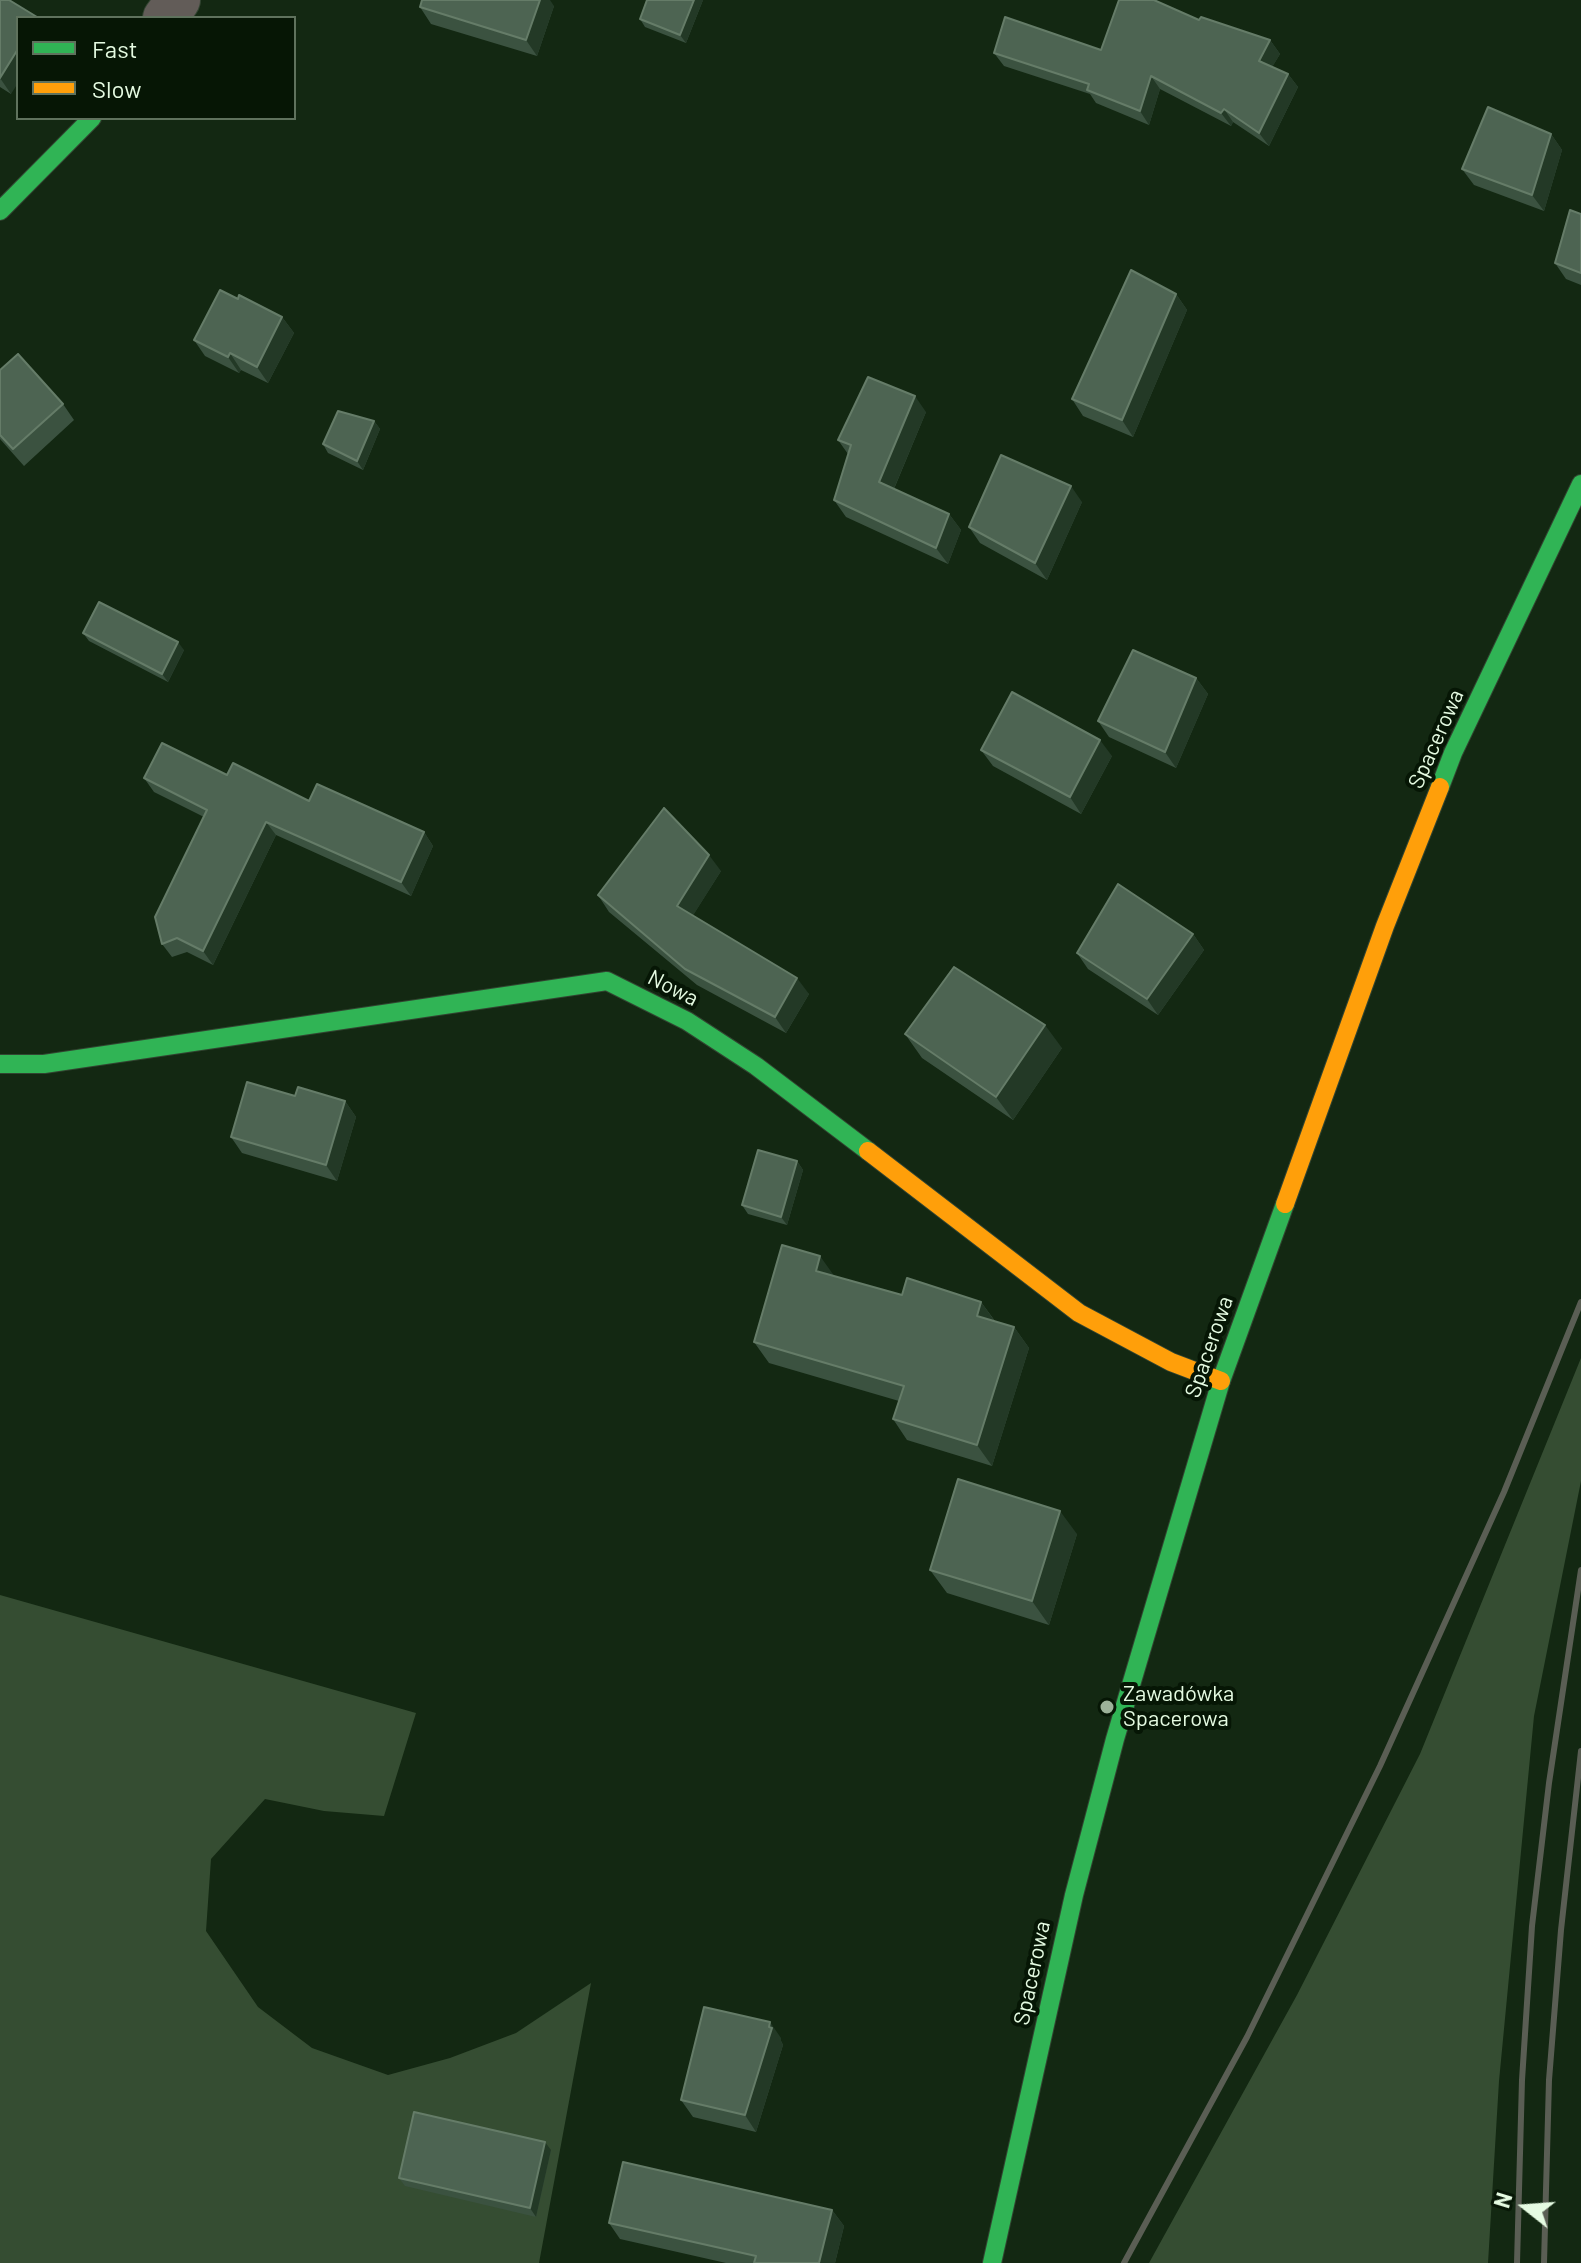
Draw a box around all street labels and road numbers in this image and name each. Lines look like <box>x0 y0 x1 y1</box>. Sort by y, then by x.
street label: Spacerowa <box>1402 685 1470 793</box>
street label: Nowa <box>643 964 703 1012</box>
street label: Spacerowa <box>1179 1293 1239 1401</box>
street label: Spacerowa <box>1008 1919 1056 2027</box>

